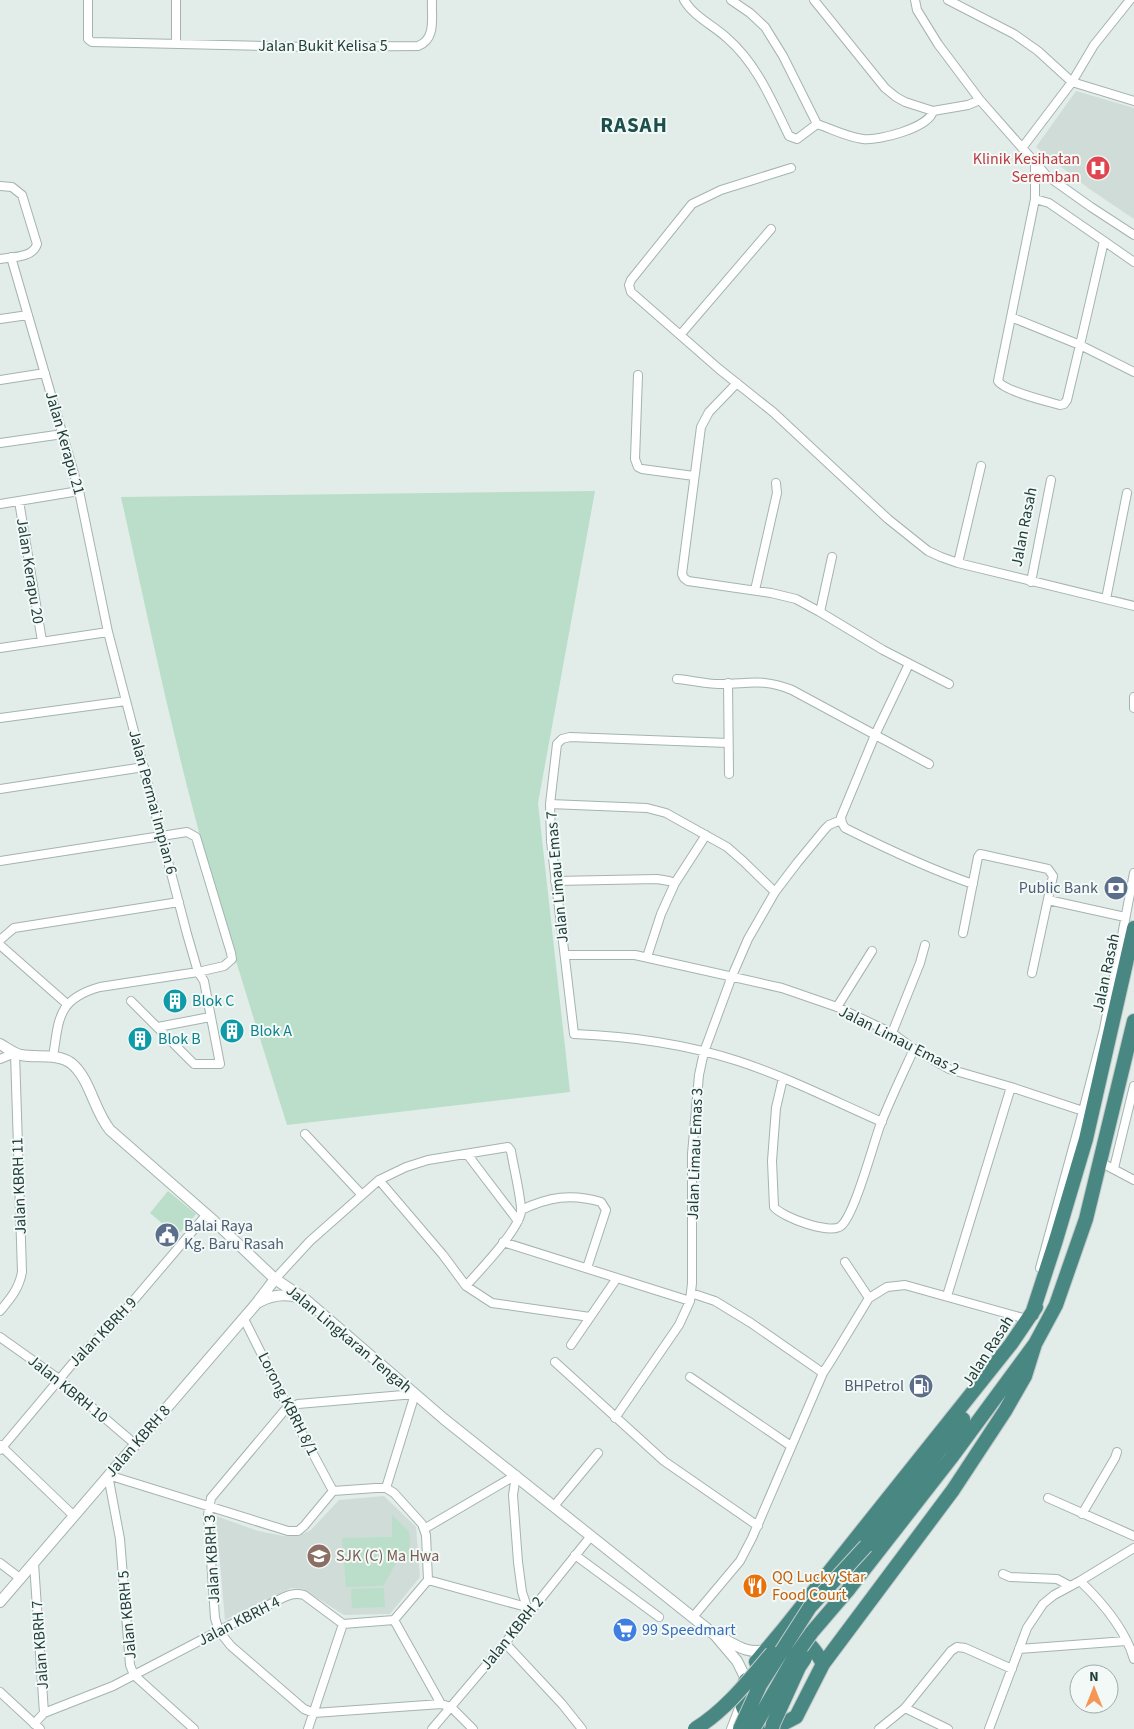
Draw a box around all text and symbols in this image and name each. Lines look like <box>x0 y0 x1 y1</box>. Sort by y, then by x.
street label: Jalan Bukit Kelisa 5 <box>258 35 388 57</box>
district label: RASAH <box>600 110 668 140</box>
place label: Klinik Kesihatan Seremban <box>973 148 1080 188</box>
hospital icon: Klinik Kesihatan Seremban <box>1085 155 1111 181</box>
street label: Jalan Kerapu 21 <box>40 389 90 497</box>
street label: Jalan Rasah <box>1006 485 1042 569</box>
street label: Jalan Kerapu 20 <box>11 517 49 626</box>
street label: Jalan Permai Impian 6 <box>123 727 183 877</box>
street label: Jalan Limau Emas 7 <box>540 810 574 944</box>
bank icon: Public Bank <box>1103 875 1129 901</box>
place label: Public Bank <box>1019 877 1098 899</box>
street label: Jalan Rasah <box>1087 931 1125 1015</box>
building icon: Blok C <box>162 988 188 1014</box>
place label: Blok C <box>192 990 234 1012</box>
street label: Jalan Limau Emas 2 <box>835 1000 963 1080</box>
building icon: Blok A <box>219 1018 245 1044</box>
place label: Blok A <box>250 1020 292 1042</box>
building icon: Blok B <box>127 1026 153 1052</box>
place label: Blok B <box>158 1028 201 1050</box>
street label: Jalan Limau Emas 3 <box>682 1087 708 1221</box>
street label: Jalan KBRH 11 <box>6 1137 32 1235</box>
place label: Balai Raya Kg. Baru Rasah <box>184 1215 284 1255</box>
public building icon: Balai Raya Kg. Baru Rasah <box>154 1222 180 1248</box>
street label: Jalan Lingkaran Tengah <box>281 1280 417 1398</box>
street label: Jalan KBRH 9 <box>64 1292 142 1372</box>
street label: Jalan Rasah <box>957 1311 1019 1391</box>
street label: Lorong KBRH 8/1 <box>252 1349 324 1459</box>
street label: Jalan KBRH 10 <box>23 1350 113 1428</box>
fuel station icon: BHPetrol <box>908 1373 934 1399</box>
place label: BHPetrol <box>844 1375 904 1397</box>
street label: Jalan KBRH 8 <box>100 1400 176 1482</box>
street label: Jalan KBRH 3 <box>199 1514 225 1604</box>
school or university icon: SJK (C) Ma Hwa <box>306 1543 332 1569</box>
place label: SJK (C) Ma Hwa <box>336 1545 439 1567</box>
place label: QQ Lucky Star Food Court <box>772 1566 866 1606</box>
street label: Jalan KBRH 5 <box>112 1570 142 1660</box>
restaurant icon: QQ Lucky Star Food Court <box>742 1573 768 1599</box>
street label: Jalan KBRH 4 <box>194 1591 284 1651</box>
street label: Jalan KBRH 2 <box>475 1591 549 1675</box>
street label: Jalan KBRH 7 <box>26 1600 54 1690</box>
supermarket icon: 99 Speedmart <box>612 1617 638 1643</box>
place label: 99 Speedmart <box>642 1619 736 1641</box>
north arrow <box>1069 1664 1119 1714</box>
text: N <box>1089 1667 1099 1687</box>

